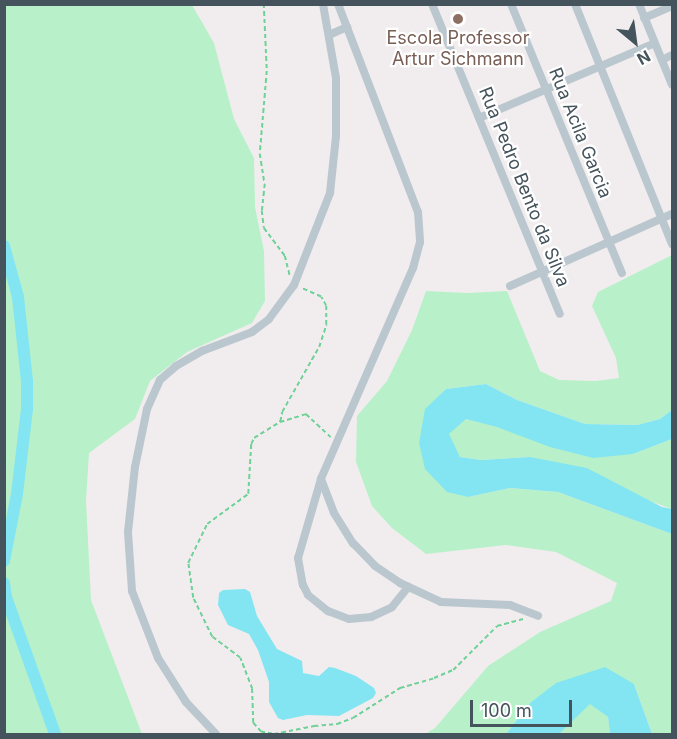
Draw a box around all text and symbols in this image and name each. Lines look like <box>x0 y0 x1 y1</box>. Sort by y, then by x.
marker: Escola Professor Artur Sichmann <box>451 12 465 26</box>
north arrow <box>605 12 665 72</box>
place label: Escola Professor Artur Sichmann <box>387 28 529 70</box>
text: N <box>634 46 654 69</box>
street label: Rua Acila Garcia <box>544 65 616 201</box>
street label: Rua Pedro Bento da Silva <box>474 84 574 290</box>
scale bar <box>473 688 575 726</box>
text: 100 m <box>481 700 532 721</box>

